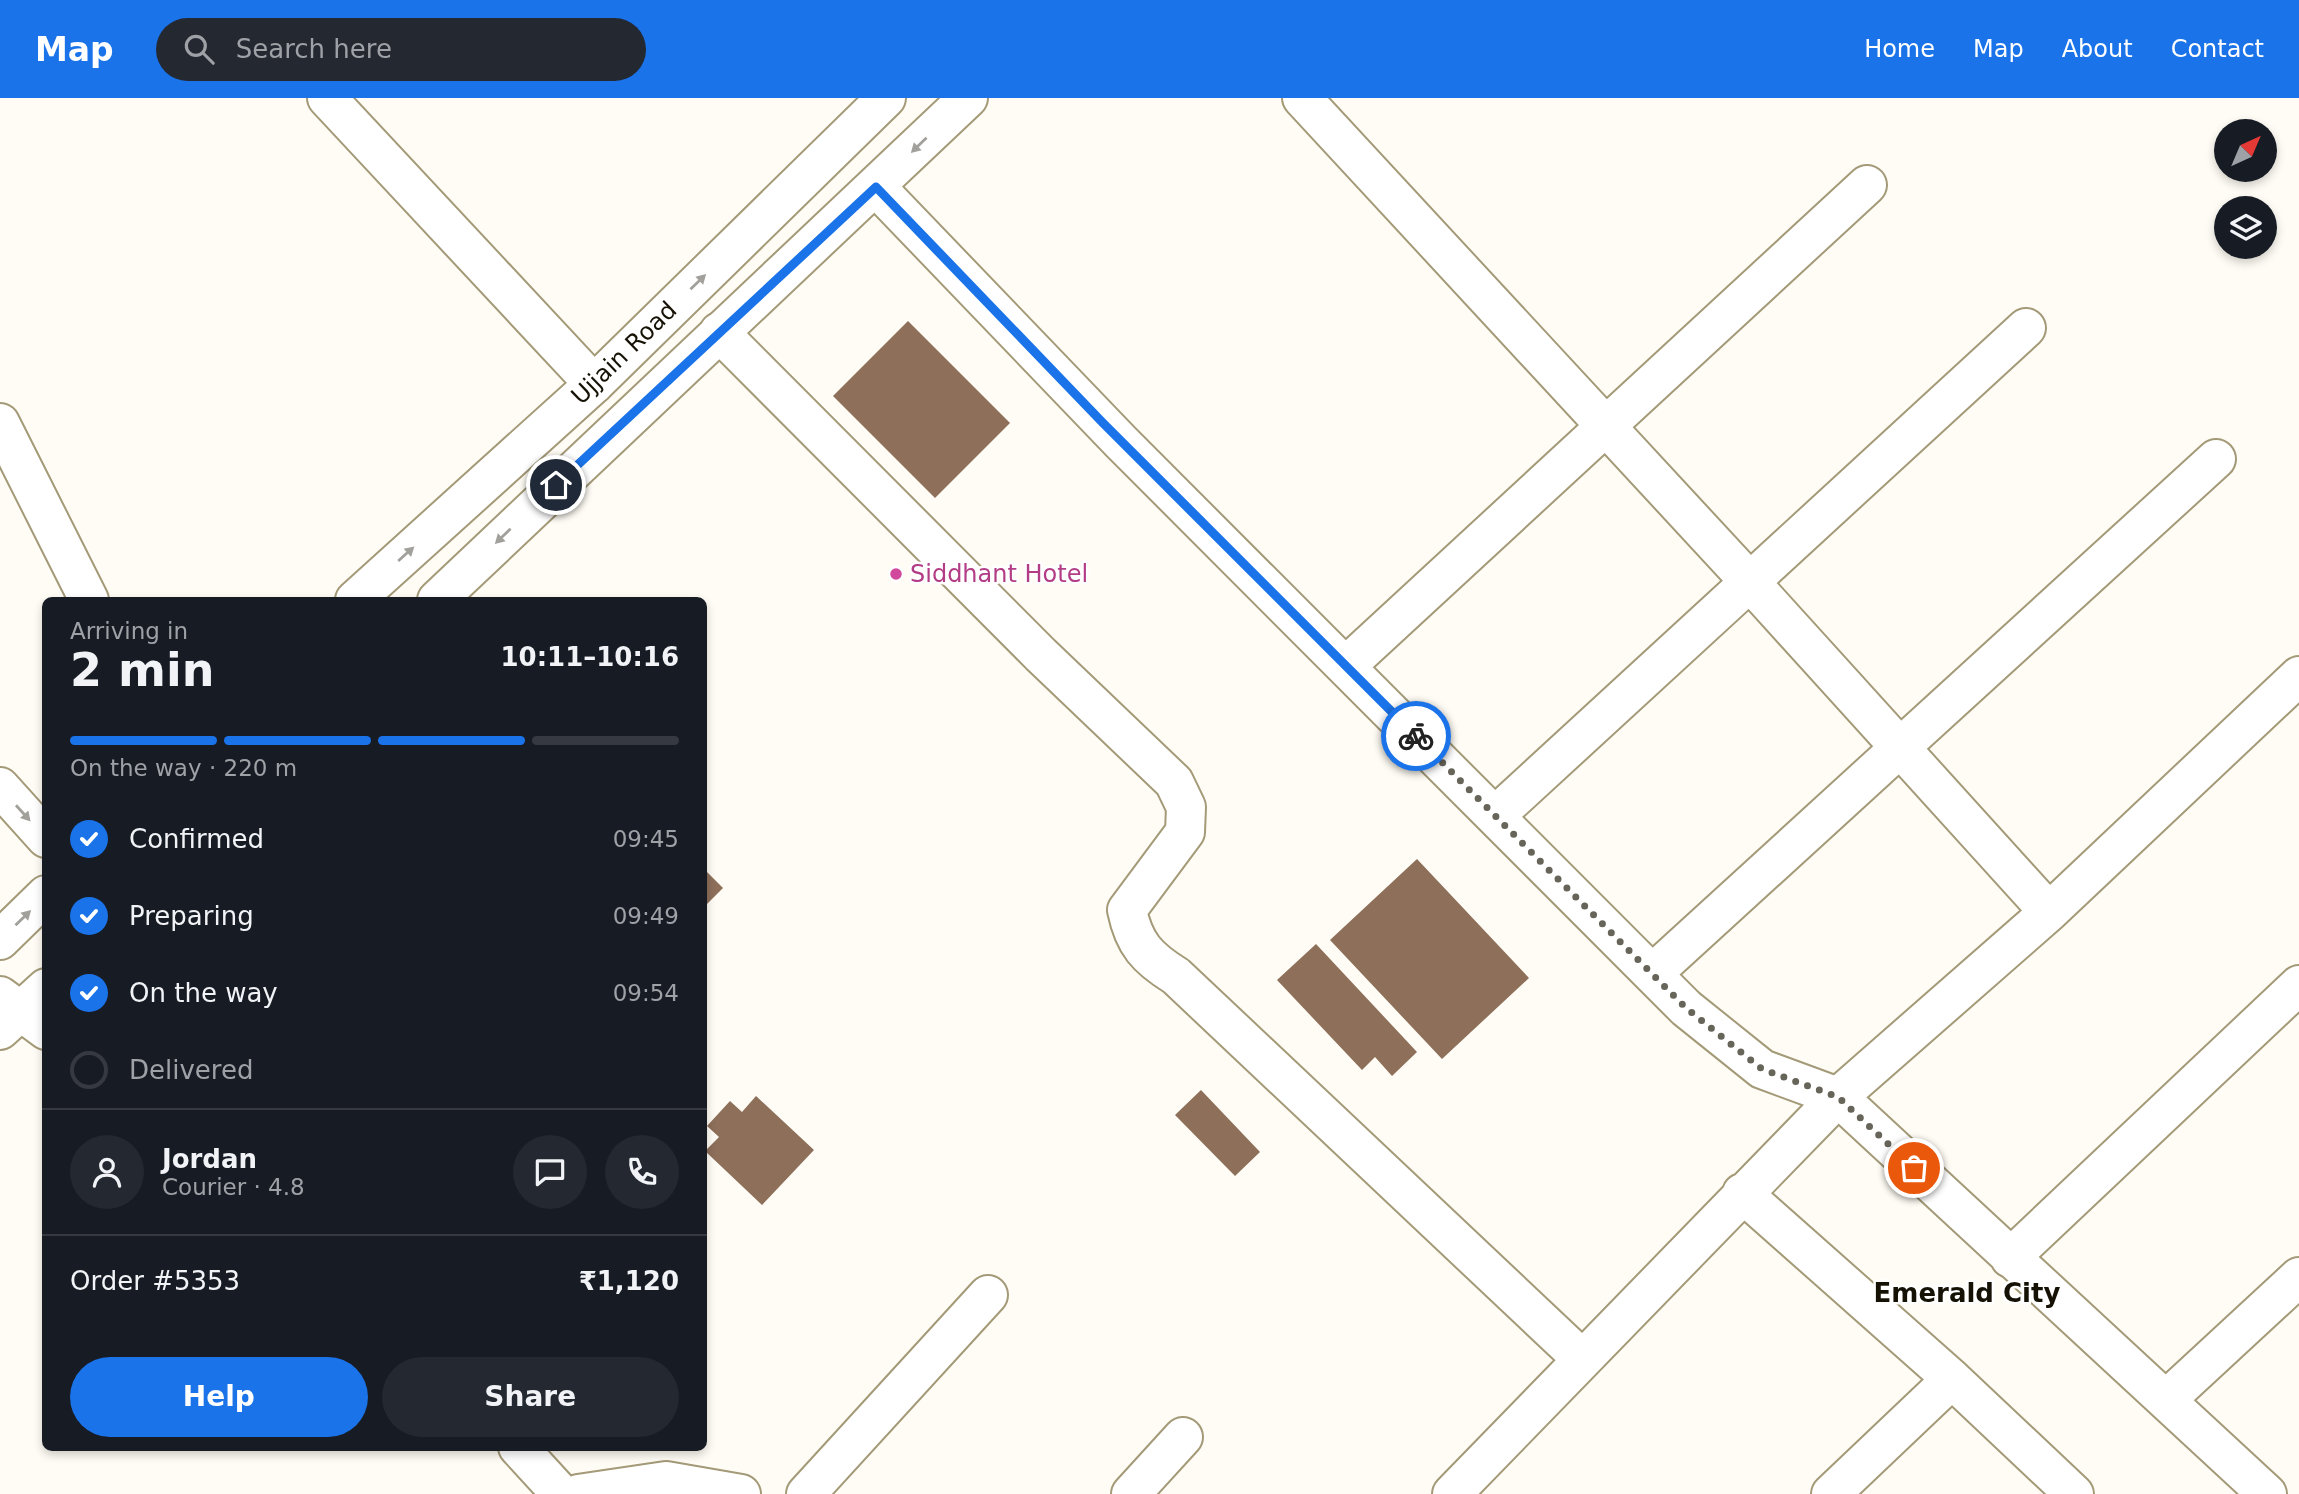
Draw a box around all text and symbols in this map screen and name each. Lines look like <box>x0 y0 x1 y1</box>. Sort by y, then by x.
search box <box>156 18 646 81</box>
text: Map <box>35 30 114 69</box>
icon: search <box>180 30 218 68</box>
text: Search here <box>236 34 392 64</box>
text: Home <box>1864 35 1935 63</box>
text: Map <box>1973 35 2024 63</box>
text: About <box>2062 35 2133 63</box>
text: Contact <box>2171 35 2264 63</box>
north arrow <box>2214 119 2277 182</box>
map controls <box>2214 119 2277 259</box>
one-way arrow <box>911 137 928 153</box>
button: layers <box>2214 196 2277 259</box>
one-way arrow <box>689 274 706 291</box>
street label: Ujjain Road <box>566 296 682 410</box>
pin <box>526 455 586 515</box>
icon: home <box>537 466 575 504</box>
one-way arrow <box>495 527 512 543</box>
one-way arrow <box>397 547 414 563</box>
place label: Siddhant Hotel <box>910 560 1088 588</box>
marker: Siddhant Hotel <box>888 566 904 582</box>
text: Arriving in <box>70 618 188 644</box>
text: 10:11–10:16 <box>500 642 679 672</box>
text: 2 min <box>70 643 214 697</box>
courier <box>1381 701 1451 771</box>
icon: bike <box>1397 717 1435 755</box>
text: On the way · 220 m <box>70 755 297 781</box>
one-way arrow <box>15 804 30 821</box>
icon: check <box>70 820 108 858</box>
text: Confirmed <box>129 824 264 854</box>
text: 09:45 <box>613 826 679 852</box>
icon: check <box>70 897 108 935</box>
text: Preparing <box>129 901 254 931</box>
text: 09:49 <box>613 903 679 929</box>
one-way arrow <box>14 909 31 926</box>
icon: check <box>70 974 108 1012</box>
text: On the way <box>129 978 278 1008</box>
text: 09:54 <box>613 980 679 1006</box>
text: Delivered <box>129 1055 253 1085</box>
button: person <box>70 1135 144 1209</box>
button: chat <box>513 1135 587 1209</box>
button: phone <box>605 1135 679 1209</box>
pin <box>1884 1138 1944 1198</box>
text: Jordan <box>162 1144 257 1174</box>
icon: bag <box>1895 1149 1933 1187</box>
text: Courier · 4.8 <box>162 1174 305 1200</box>
text: Order #5353 <box>70 1266 240 1296</box>
text: ₹1,120 <box>579 1266 679 1296</box>
district label: Emerald City <box>1874 1278 2060 1308</box>
button: Help <box>70 1357 368 1437</box>
button: Share <box>382 1357 679 1437</box>

